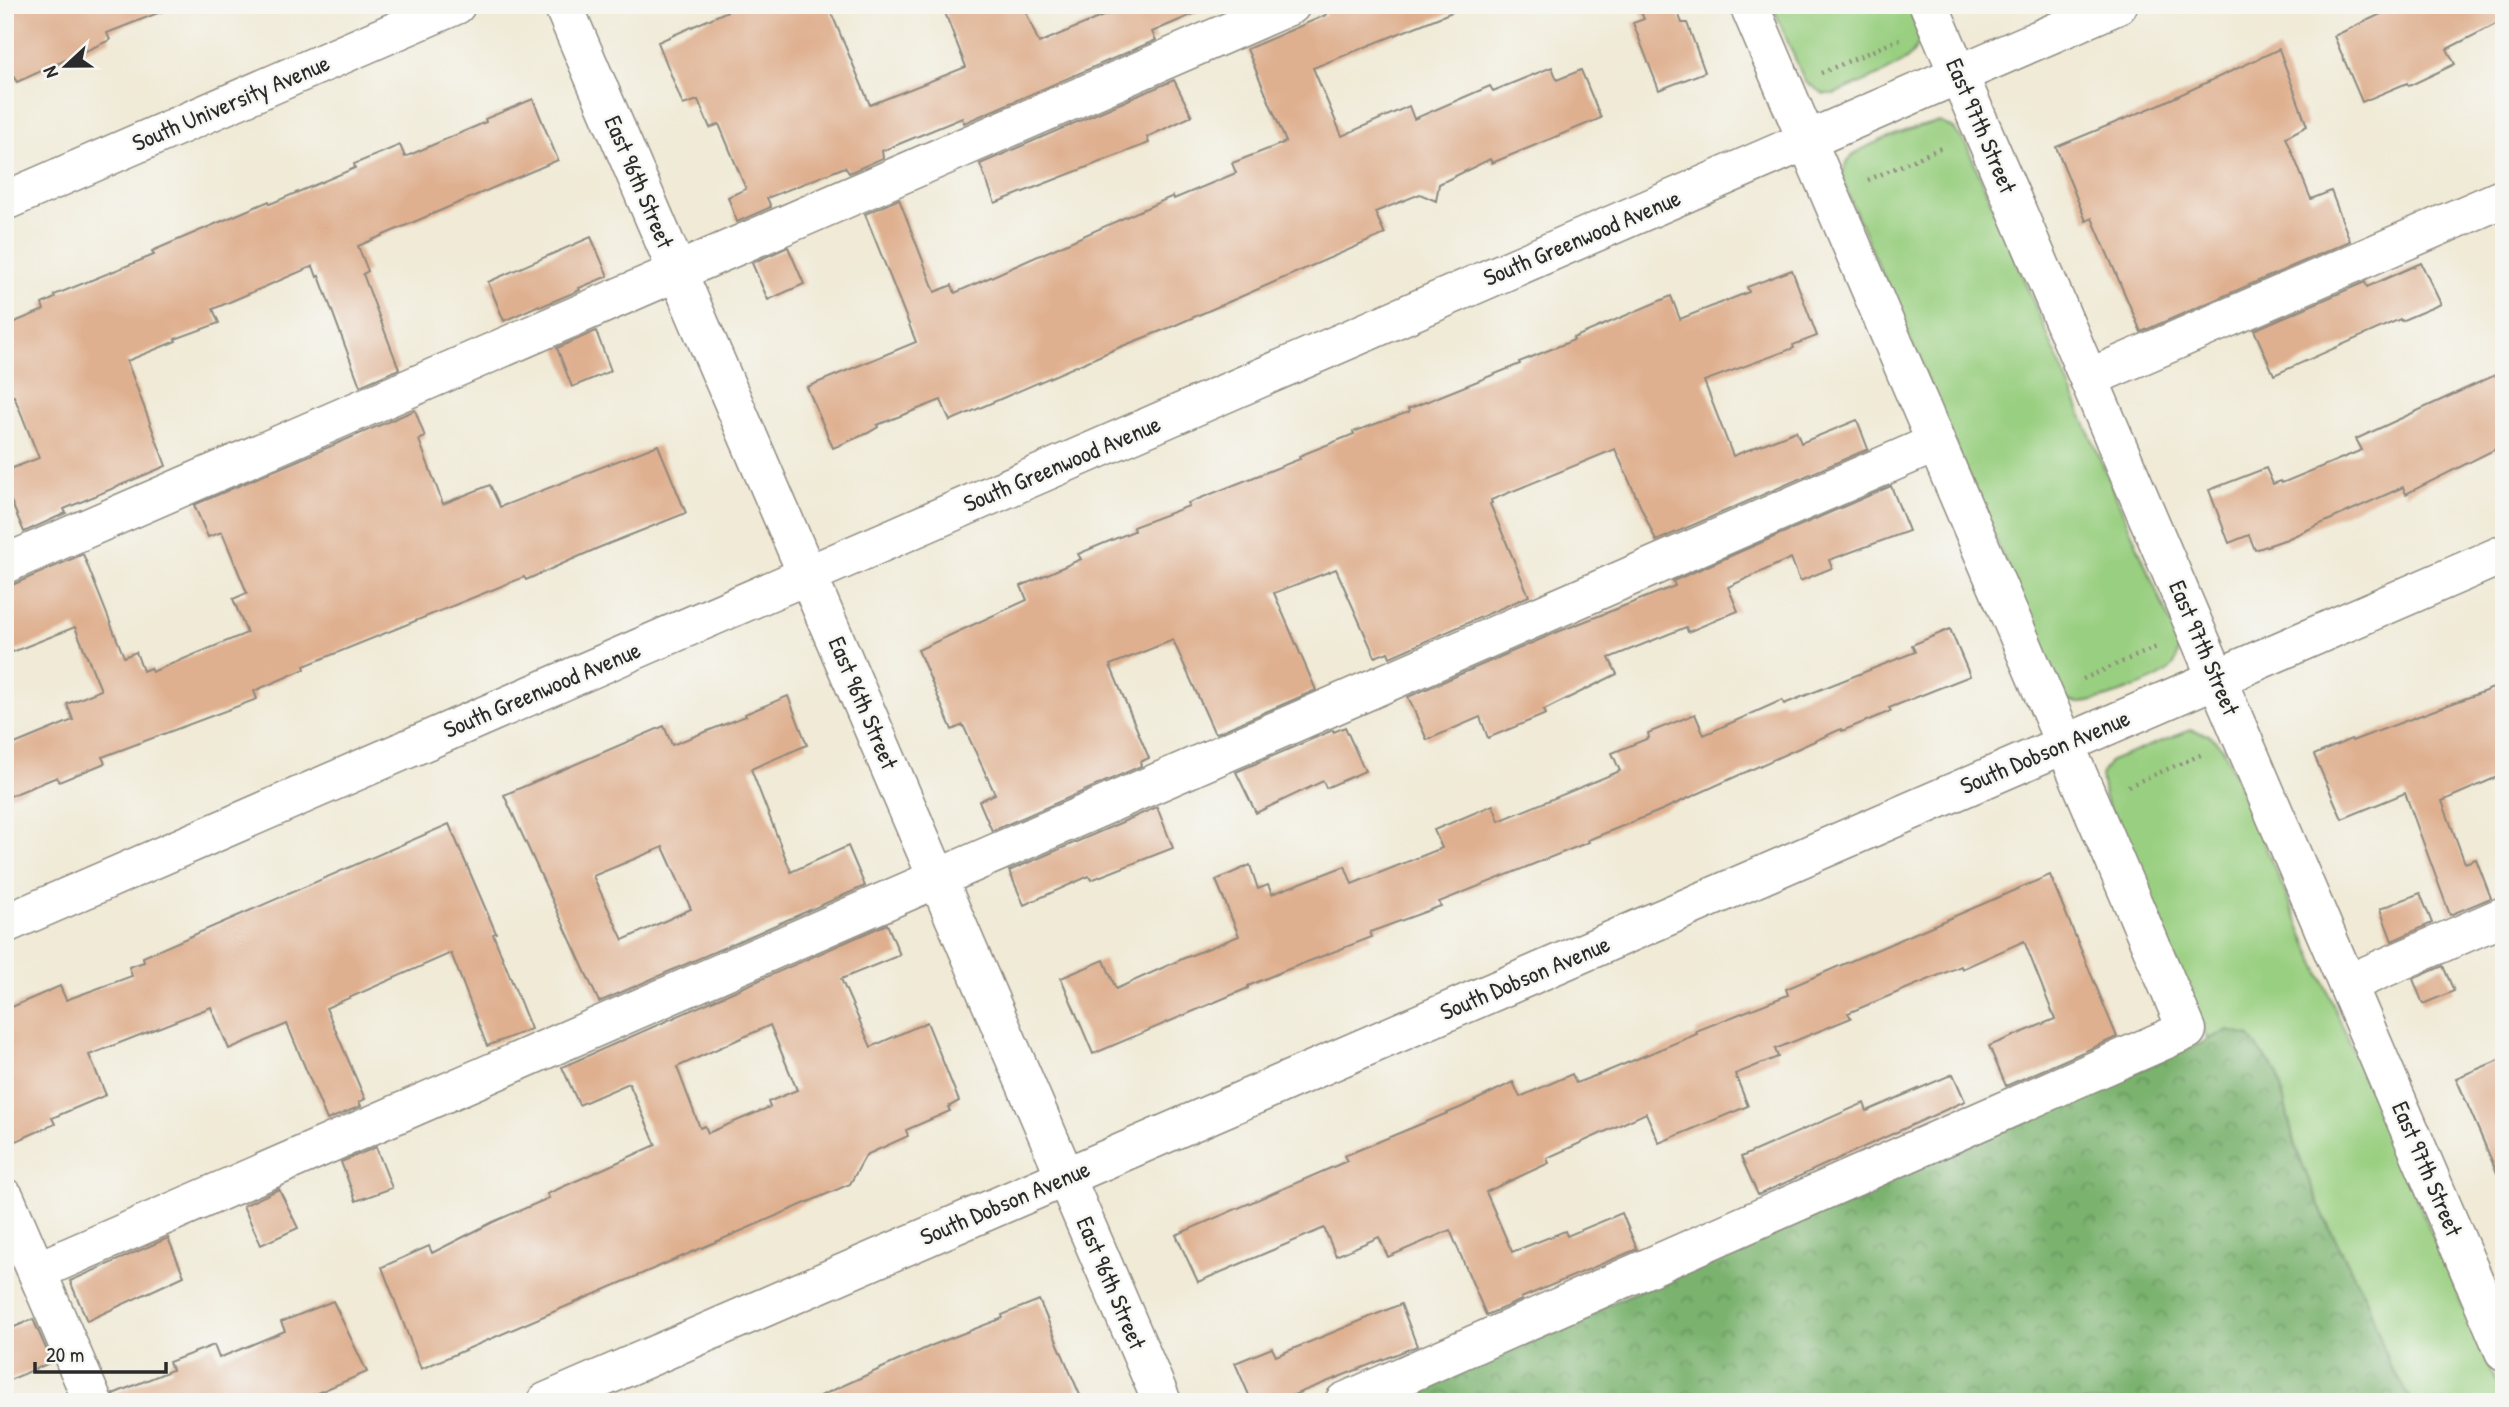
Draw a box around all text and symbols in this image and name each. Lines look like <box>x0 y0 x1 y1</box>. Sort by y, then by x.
north arrow <box>32 32 102 102</box>
street label: South University Avenue <box>127 46 335 158</box>
street label: East 97th Street <box>1939 53 2025 199</box>
text: N <box>36 63 64 82</box>
street label: East 96th Street <box>598 110 683 254</box>
street label: South Greenwood Avenue <box>1478 181 1685 293</box>
street label: South Greenwood Avenue <box>958 407 1165 519</box>
street label: East 97th Street <box>2162 575 2248 721</box>
street label: East 96th Street <box>822 631 907 775</box>
street label: South Greenwood Avenue <box>438 633 645 745</box>
street label: South Dobson Avenue <box>1955 701 2135 801</box>
street label: South Dobson Avenue <box>1435 927 1615 1027</box>
street label: East 97th Street <box>2385 1096 2471 1242</box>
street label: South Dobson Avenue <box>915 1152 1095 1252</box>
street label: East 96th Street <box>1070 1211 1155 1355</box>
scale bar <box>35 1330 166 1374</box>
text: 20 m <box>46 1340 84 1369</box>

